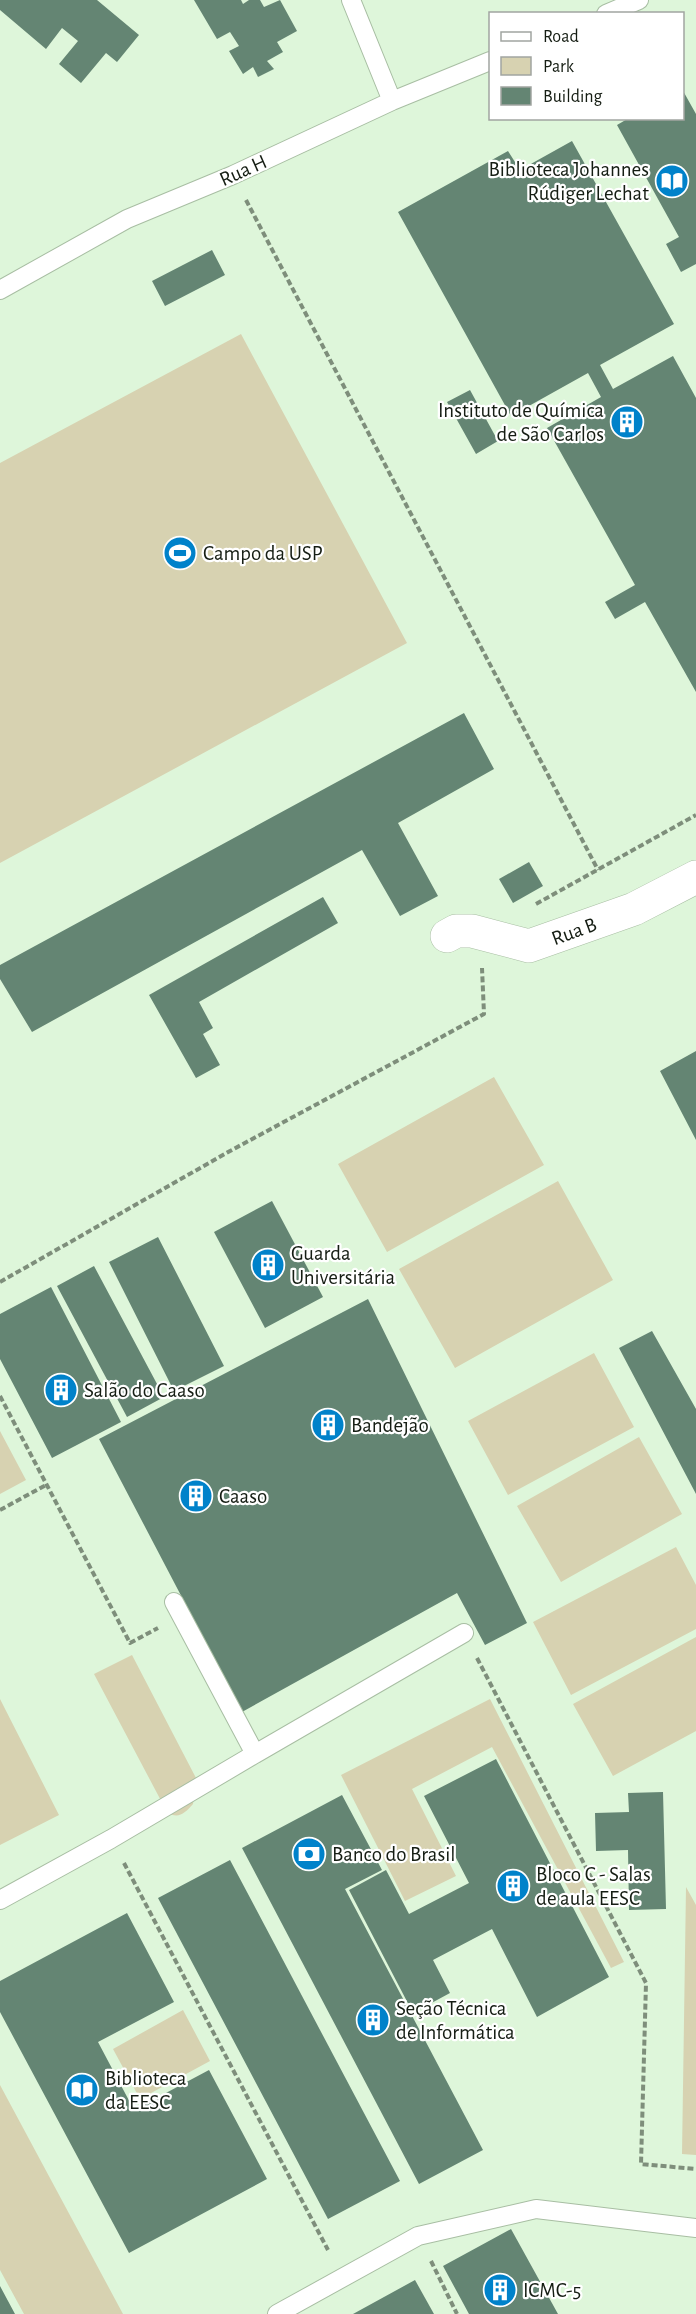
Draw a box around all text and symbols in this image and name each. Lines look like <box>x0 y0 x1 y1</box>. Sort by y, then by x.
legend <box>489 12 684 120</box>
text: Road <box>543 28 579 46</box>
text: Park <box>543 58 575 76</box>
text: Building <box>543 88 603 106</box>
street label: Rua H <box>216 151 270 190</box>
place label: Biblioteca Johannes Rúdiger Lechat <box>488 159 649 204</box>
library icon: Biblioteca Johannes Rúdiger Lechat <box>654 163 690 199</box>
place label: Instituto de Química de São Carlos <box>438 400 604 445</box>
building icon: Instituto de Química de São Carlos <box>609 404 645 440</box>
sports icon: Campo da USP <box>162 535 198 571</box>
place label: Campo da USP <box>203 543 323 564</box>
street label: Rua B <box>549 914 600 949</box>
place label: Guarda Universitária <box>291 1243 396 1288</box>
building icon: Guarda Universitária <box>250 1247 286 1283</box>
building icon: Salão do Caaso <box>43 1372 79 1408</box>
place label: Salão do Caaso <box>84 1380 205 1401</box>
building icon: Bandejão <box>310 1407 346 1443</box>
place label: Bandejão <box>351 1415 429 1436</box>
building icon: Caaso <box>178 1478 214 1514</box>
place label: Caaso <box>219 1486 267 1507</box>
bank icon: Banco do Brasil <box>291 1836 327 1872</box>
place label: Banco do Brasil <box>332 1844 456 1865</box>
place label: Bloco C - Salas de aula EESC <box>536 1864 651 1909</box>
building icon: Bloco C - Salas de aula EESC <box>495 1868 531 1904</box>
place label: Seção Técnica de Informática <box>396 1998 515 2043</box>
building icon: Seção Técnica de Informática <box>355 2002 391 2038</box>
place label: Biblioteca da EESC <box>105 2068 187 2113</box>
library icon: Biblioteca da EESC <box>64 2072 100 2108</box>
building icon: ICMC-5 <box>482 2272 518 2308</box>
place label: ICMC-5 <box>523 2280 581 2301</box>

